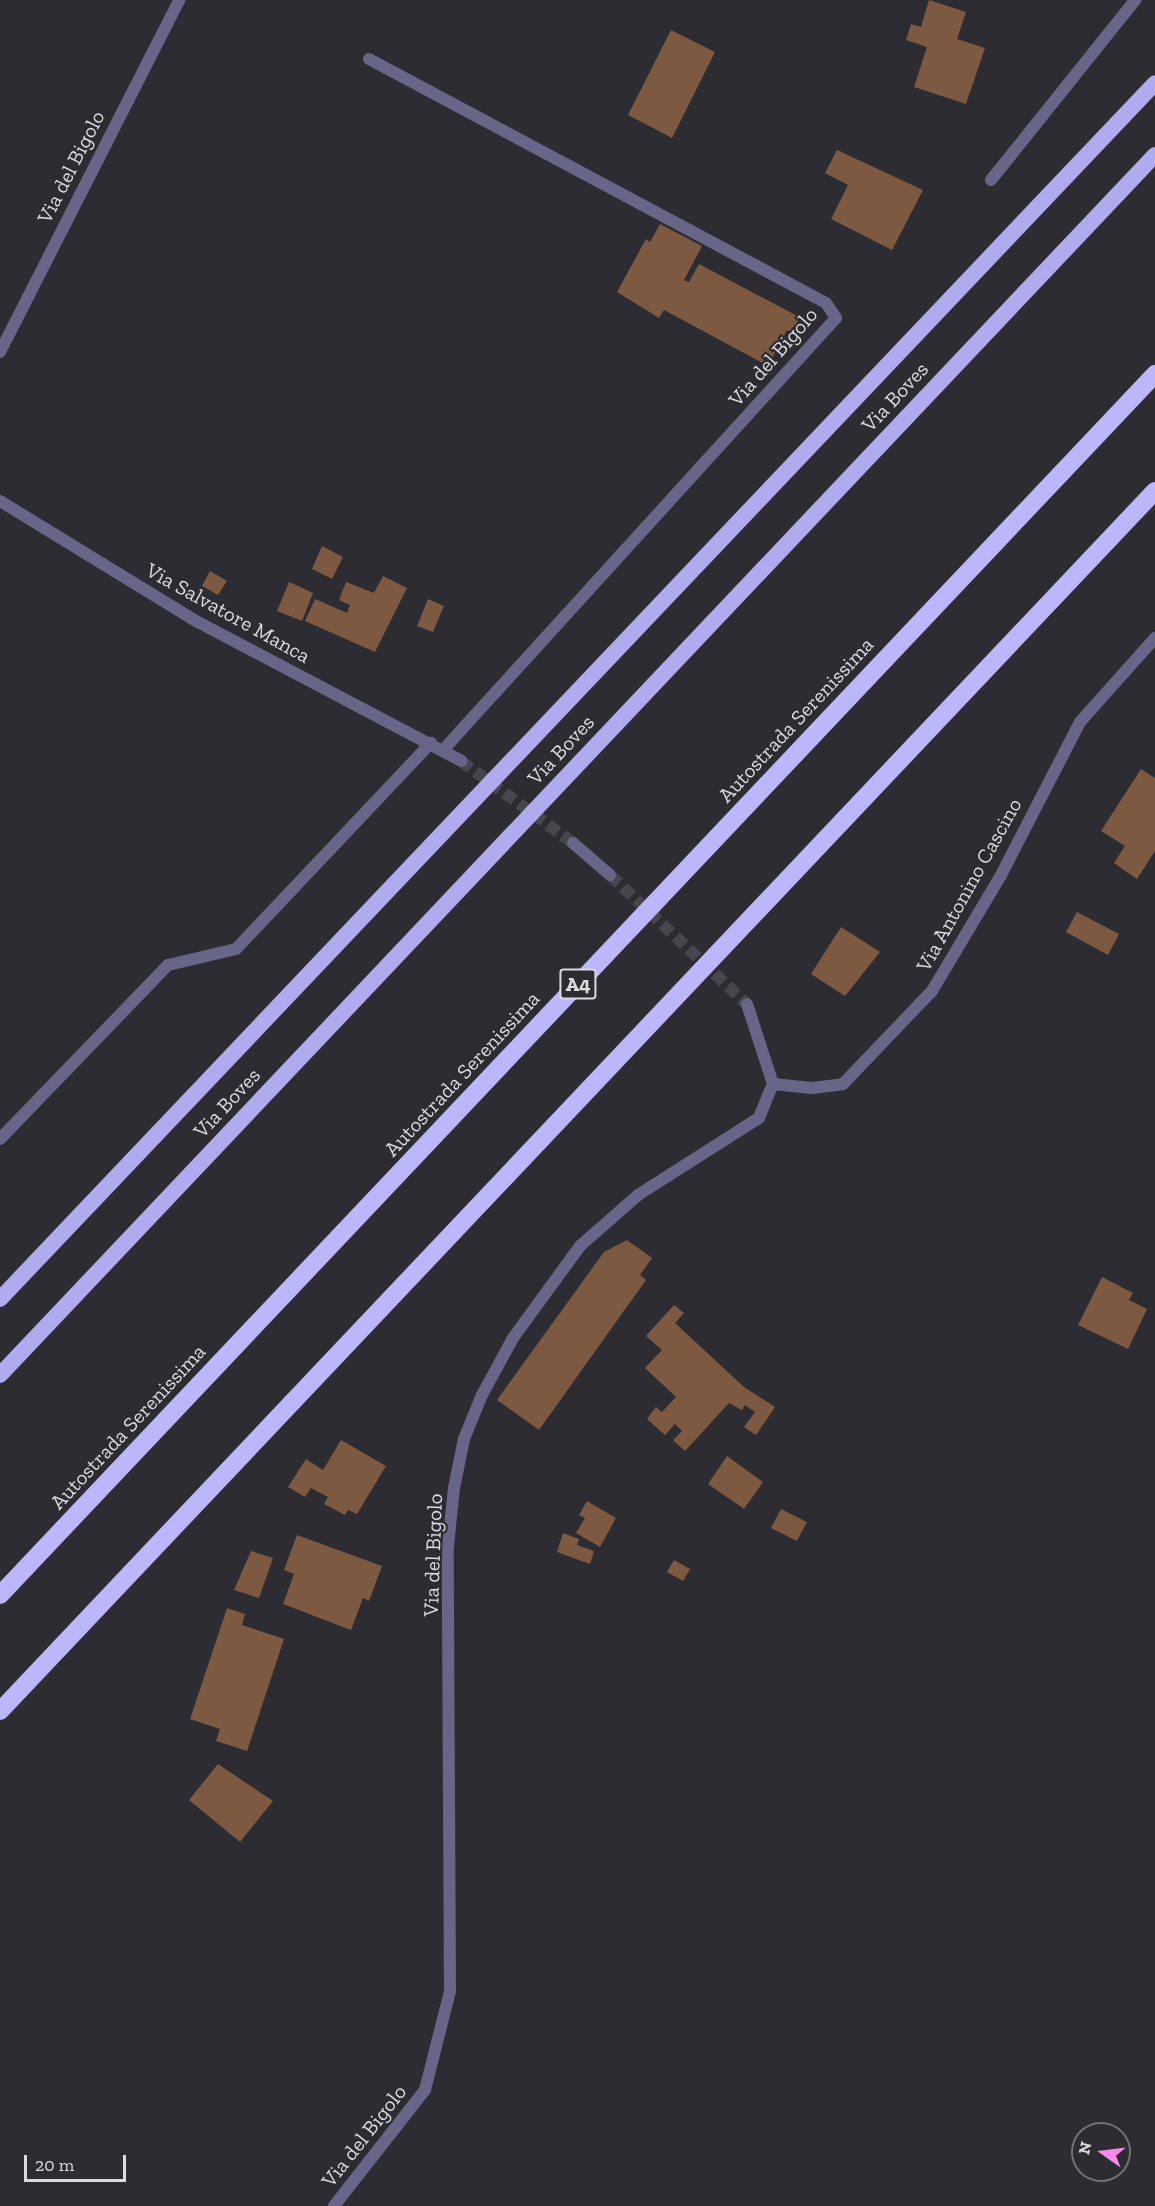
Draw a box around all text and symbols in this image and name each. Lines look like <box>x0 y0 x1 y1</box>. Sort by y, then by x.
street label: Via del Bigolo <box>32 107 110 227</box>
street label: Via del Bigolo <box>723 302 823 412</box>
street label: Via Boves <box>856 357 934 437</box>
street label: Via Salvatore Manca <box>142 557 314 669</box>
street label: Autostrada Serenissima <box>713 632 879 808</box>
street label: Via Boves <box>522 710 600 790</box>
street label: Via Antonino Cascino <box>911 794 1027 976</box>
road number: A4 <box>558 967 598 1001</box>
street label: Autostrada Serenissima <box>379 986 545 1162</box>
street label: Via Boves <box>188 1063 266 1143</box>
street label: Autostrada Serenissima <box>45 1339 211 1515</box>
street label: Via del Bigolo <box>418 1493 448 1617</box>
street label: Via del Bigolo <box>316 2080 412 2192</box>
north arrow <box>1071 2122 1131 2182</box>
text: N <box>1074 2140 1096 2156</box>
scale bar <box>27 2143 129 2181</box>
text: 20 m <box>35 2154 74 2176</box>

